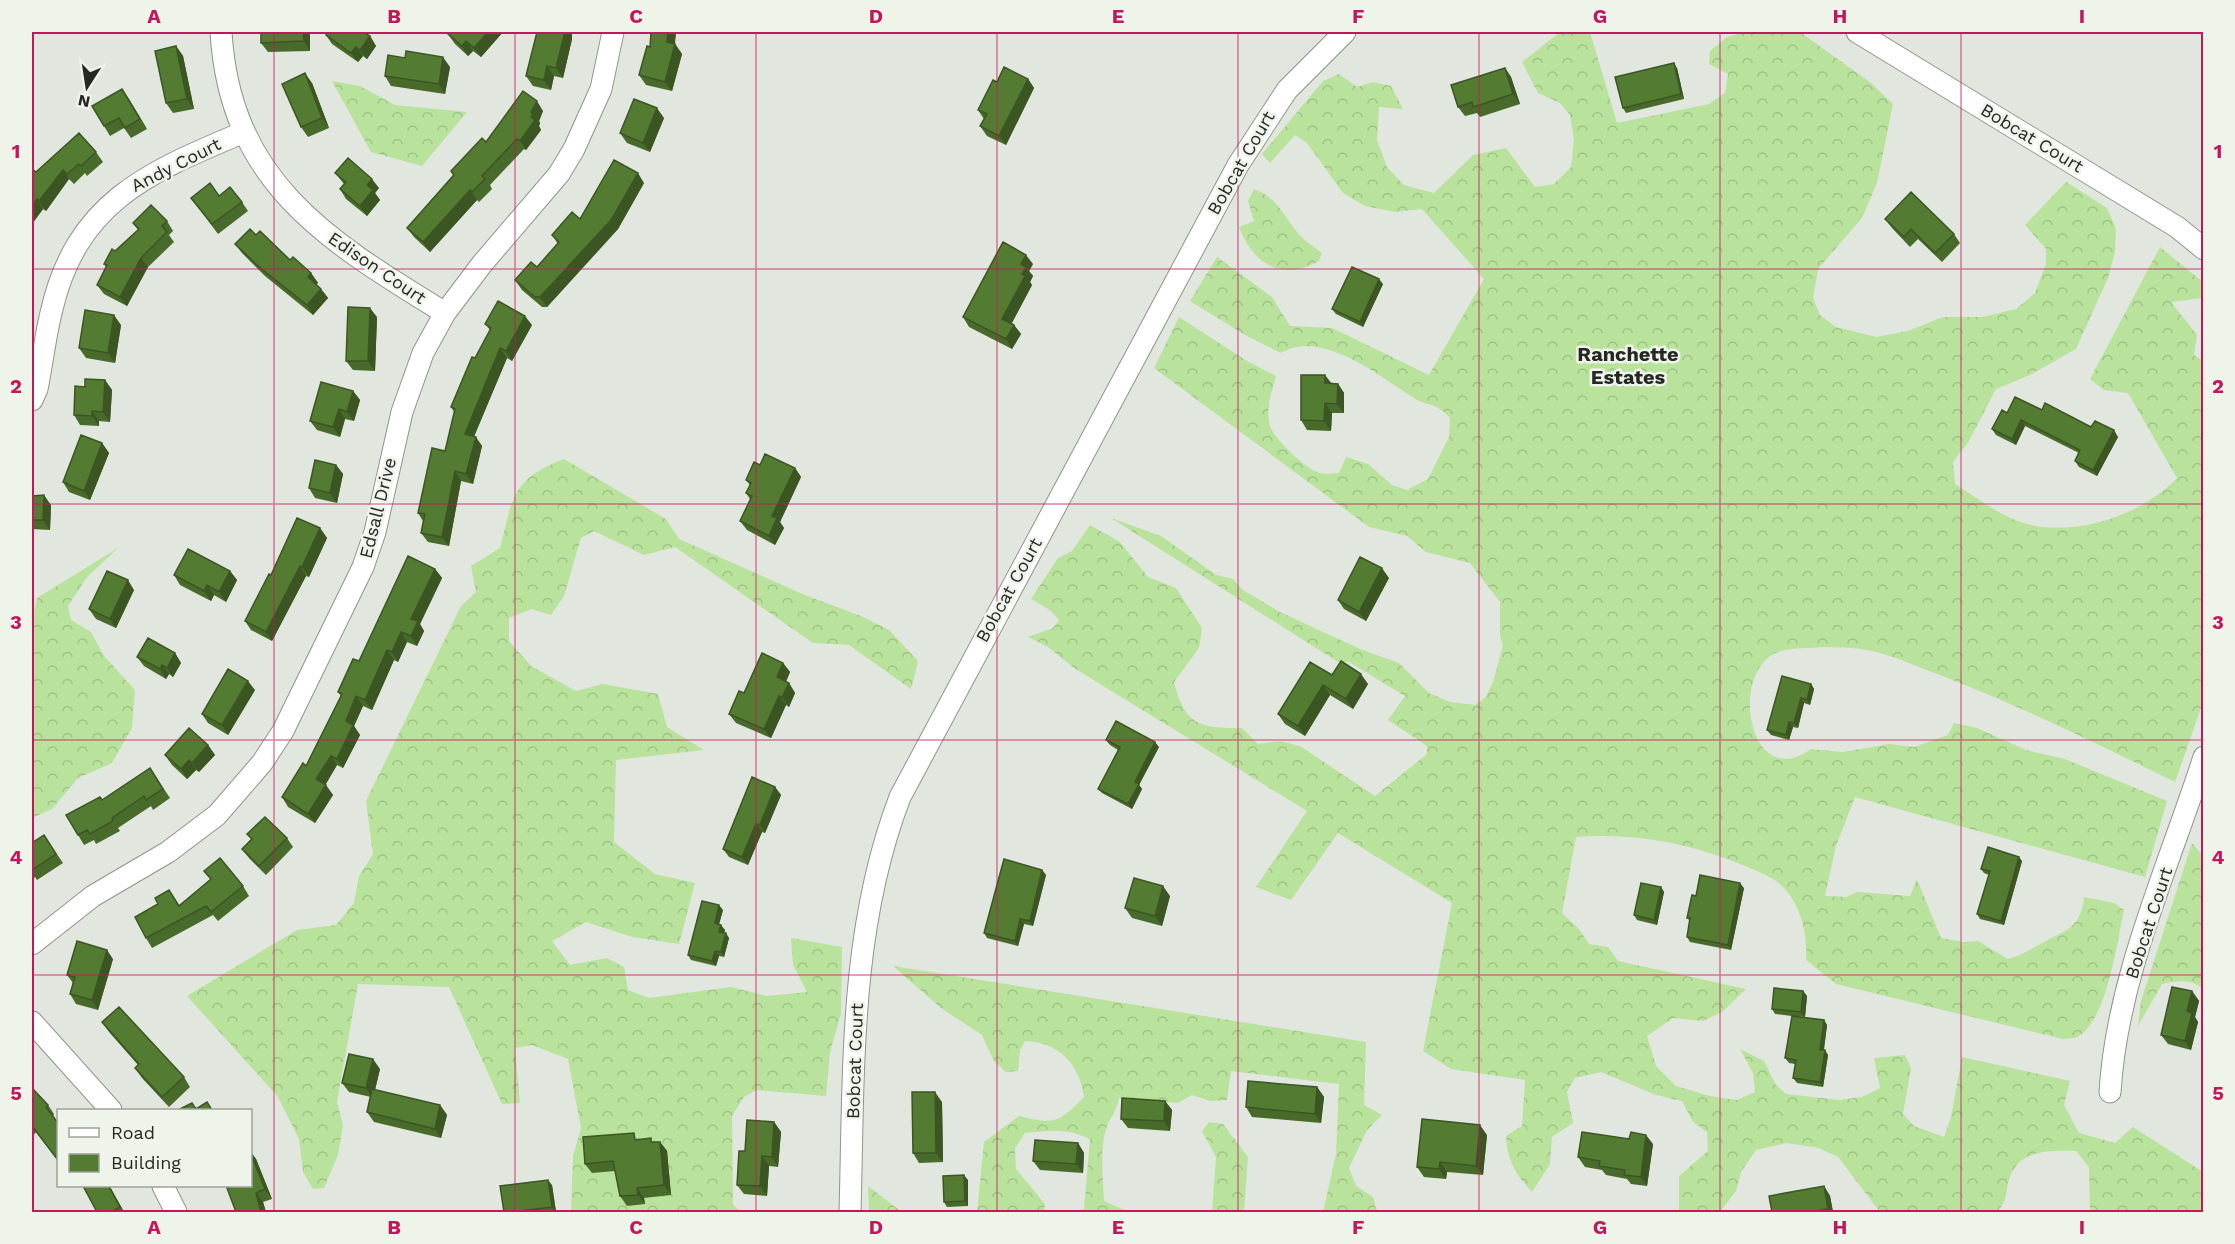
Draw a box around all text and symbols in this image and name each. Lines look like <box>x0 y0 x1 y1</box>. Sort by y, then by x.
text: A <box>147 4 161 28</box>
text: B <box>387 4 401 28</box>
text: C <box>629 4 643 28</box>
text: D <box>869 4 883 28</box>
text: E <box>1112 4 1124 28</box>
text: F <box>1352 4 1364 28</box>
text: G <box>1593 4 1607 28</box>
text: H <box>1833 4 1847 28</box>
text: I <box>2079 4 2085 28</box>
north arrow <box>57 57 117 117</box>
text: N <box>76 91 92 112</box>
street label: Bobcat Court <box>1977 99 2088 177</box>
street label: Bobcat Court <box>1202 107 1279 218</box>
street label: Andy Court <box>127 133 225 196</box>
text: 1 <box>12 139 20 163</box>
text: 1 <box>2214 139 2222 163</box>
street label: Edison Court <box>324 227 431 308</box>
district label: Ranchette Estates <box>1577 342 1679 389</box>
text: 2 <box>10 374 22 398</box>
text: 2 <box>2212 374 2224 398</box>
street label: Edsall Drive <box>355 455 400 561</box>
street label: Bobcat Court <box>971 534 1046 646</box>
text: 3 <box>10 610 22 634</box>
text: 3 <box>2212 610 2224 634</box>
text: 4 <box>10 845 23 869</box>
text: 4 <box>2212 845 2225 869</box>
street label: Bobcat Court <box>2121 864 2177 981</box>
street label: Bobcat Court <box>842 1002 867 1119</box>
text: 5 <box>10 1081 22 1105</box>
text: 5 <box>2212 1081 2224 1105</box>
legend <box>57 1109 252 1187</box>
text: Road <box>111 1122 155 1143</box>
text: Building <box>111 1152 181 1173</box>
text: A <box>147 1215 161 1239</box>
text: B <box>387 1215 401 1239</box>
text: C <box>629 1215 643 1239</box>
text: D <box>869 1215 883 1239</box>
text: E <box>1112 1215 1124 1239</box>
text: F <box>1352 1215 1364 1239</box>
text: G <box>1593 1215 1607 1239</box>
text: H <box>1833 1215 1847 1239</box>
text: I <box>2079 1215 2085 1239</box>

